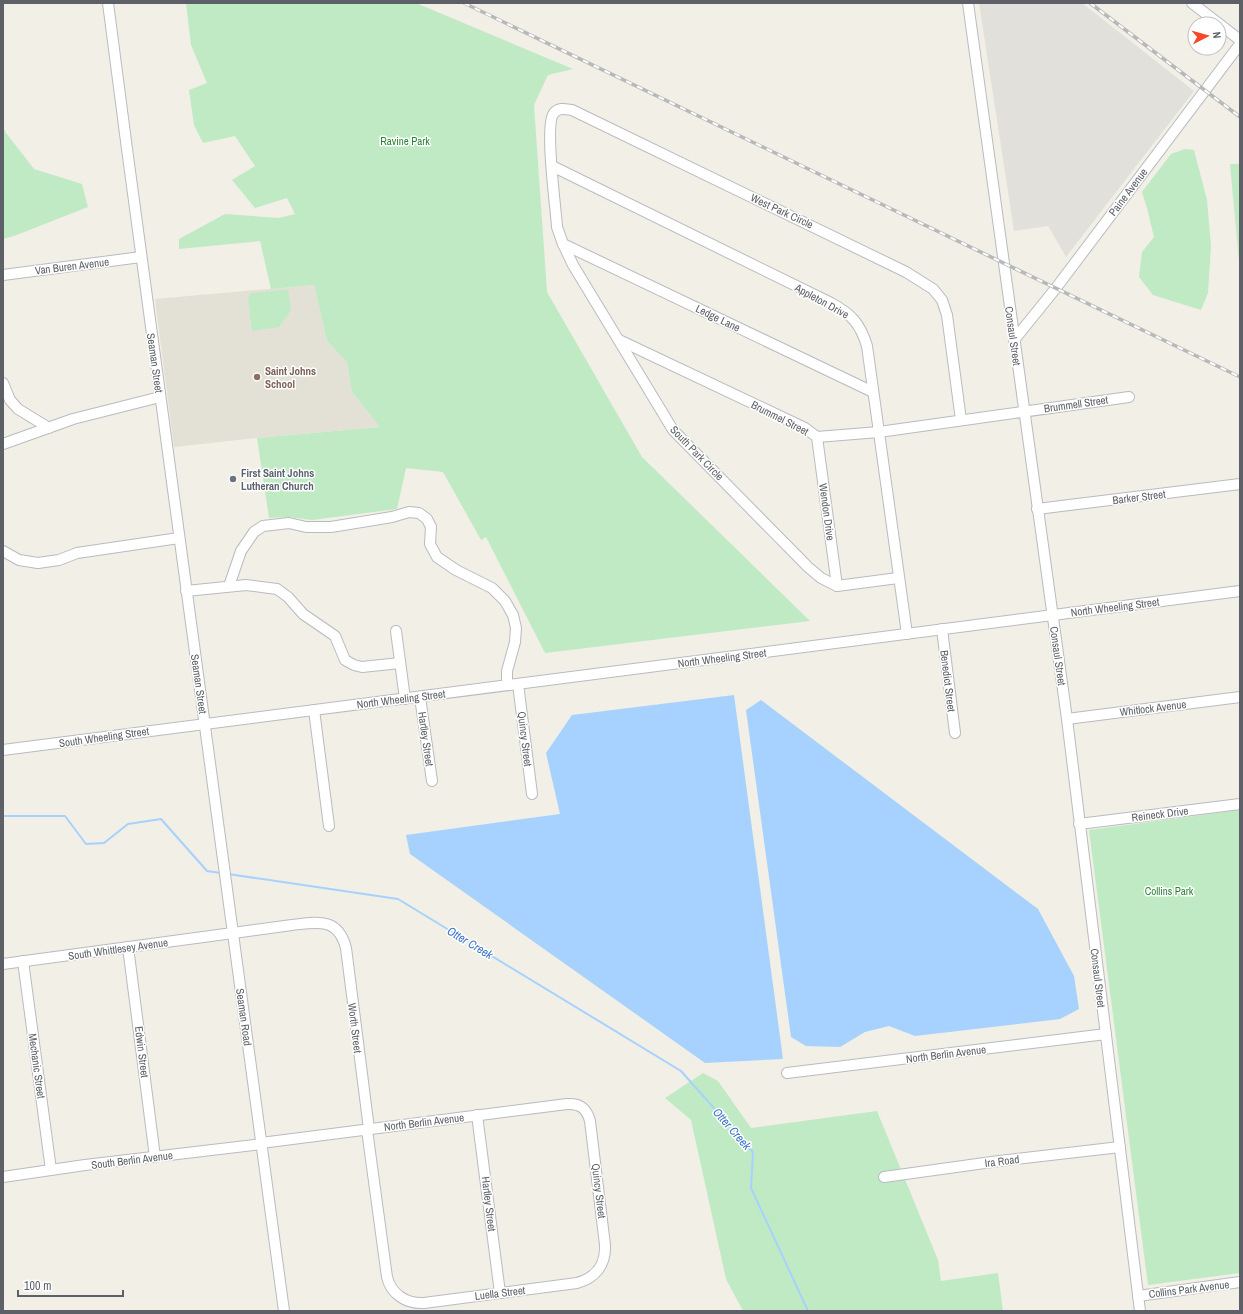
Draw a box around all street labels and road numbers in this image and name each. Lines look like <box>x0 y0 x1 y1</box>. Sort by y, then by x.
street label: Paine Avenue <box>1106 165 1150 219</box>
street label: West Park Circle <box>748 190 816 232</box>
street label: Van Buren Avenue <box>34 255 110 277</box>
street label: Appleton Drive <box>792 280 851 322</box>
street label: Ledge Lane <box>694 301 742 335</box>
street label: Consaul Street <box>1002 305 1024 367</box>
street label: Seaman Street <box>144 332 166 394</box>
street label: Brummell Street <box>1043 393 1109 415</box>
street label: Brummel Street <box>749 398 812 439</box>
street label: South Park Circle <box>667 423 727 483</box>
street label: Wendon Drive <box>816 483 838 541</box>
street label: Barker Street <box>1112 487 1167 507</box>
street label: North Wheeling Street <box>1070 595 1161 619</box>
street label: Consaul Street <box>1047 625 1069 687</box>
street label: North Wheeling Street <box>677 646 768 670</box>
street label: Benedict Street <box>937 649 959 713</box>
street label: Seaman Street <box>188 653 210 715</box>
street label: North Wheeling Street <box>356 687 447 711</box>
street label: Whitlock Avenue <box>1119 697 1187 719</box>
street label: Hartley Street <box>415 711 437 768</box>
street label: Quincy Street <box>515 711 535 768</box>
street label: South Wheeling Street <box>58 724 150 750</box>
street label: Reineck Drive <box>1131 804 1189 824</box>
street label: South Whittlesey Avenue <box>67 935 169 963</box>
street label: Consaul Street <box>1087 948 1109 1009</box>
street label: Seaman Road <box>233 987 255 1047</box>
street label: Worth Street <box>345 1002 365 1054</box>
street label: Edwin Street <box>132 1026 152 1079</box>
street label: Mechanic Street <box>25 1033 49 1100</box>
street label: North Berlin Avenue <box>905 1042 987 1066</box>
street label: North Berlin Avenue <box>383 1110 465 1134</box>
street label: South Berlin Avenue <box>90 1148 174 1172</box>
street label: Ira Road <box>984 1152 1020 1170</box>
street label: Quincy Street <box>589 1163 609 1220</box>
street label: Hartley Street <box>479 1176 499 1233</box>
street label: Collins Park Avenue <box>1148 1277 1230 1301</box>
street label: Luella Street <box>474 1283 526 1303</box>

